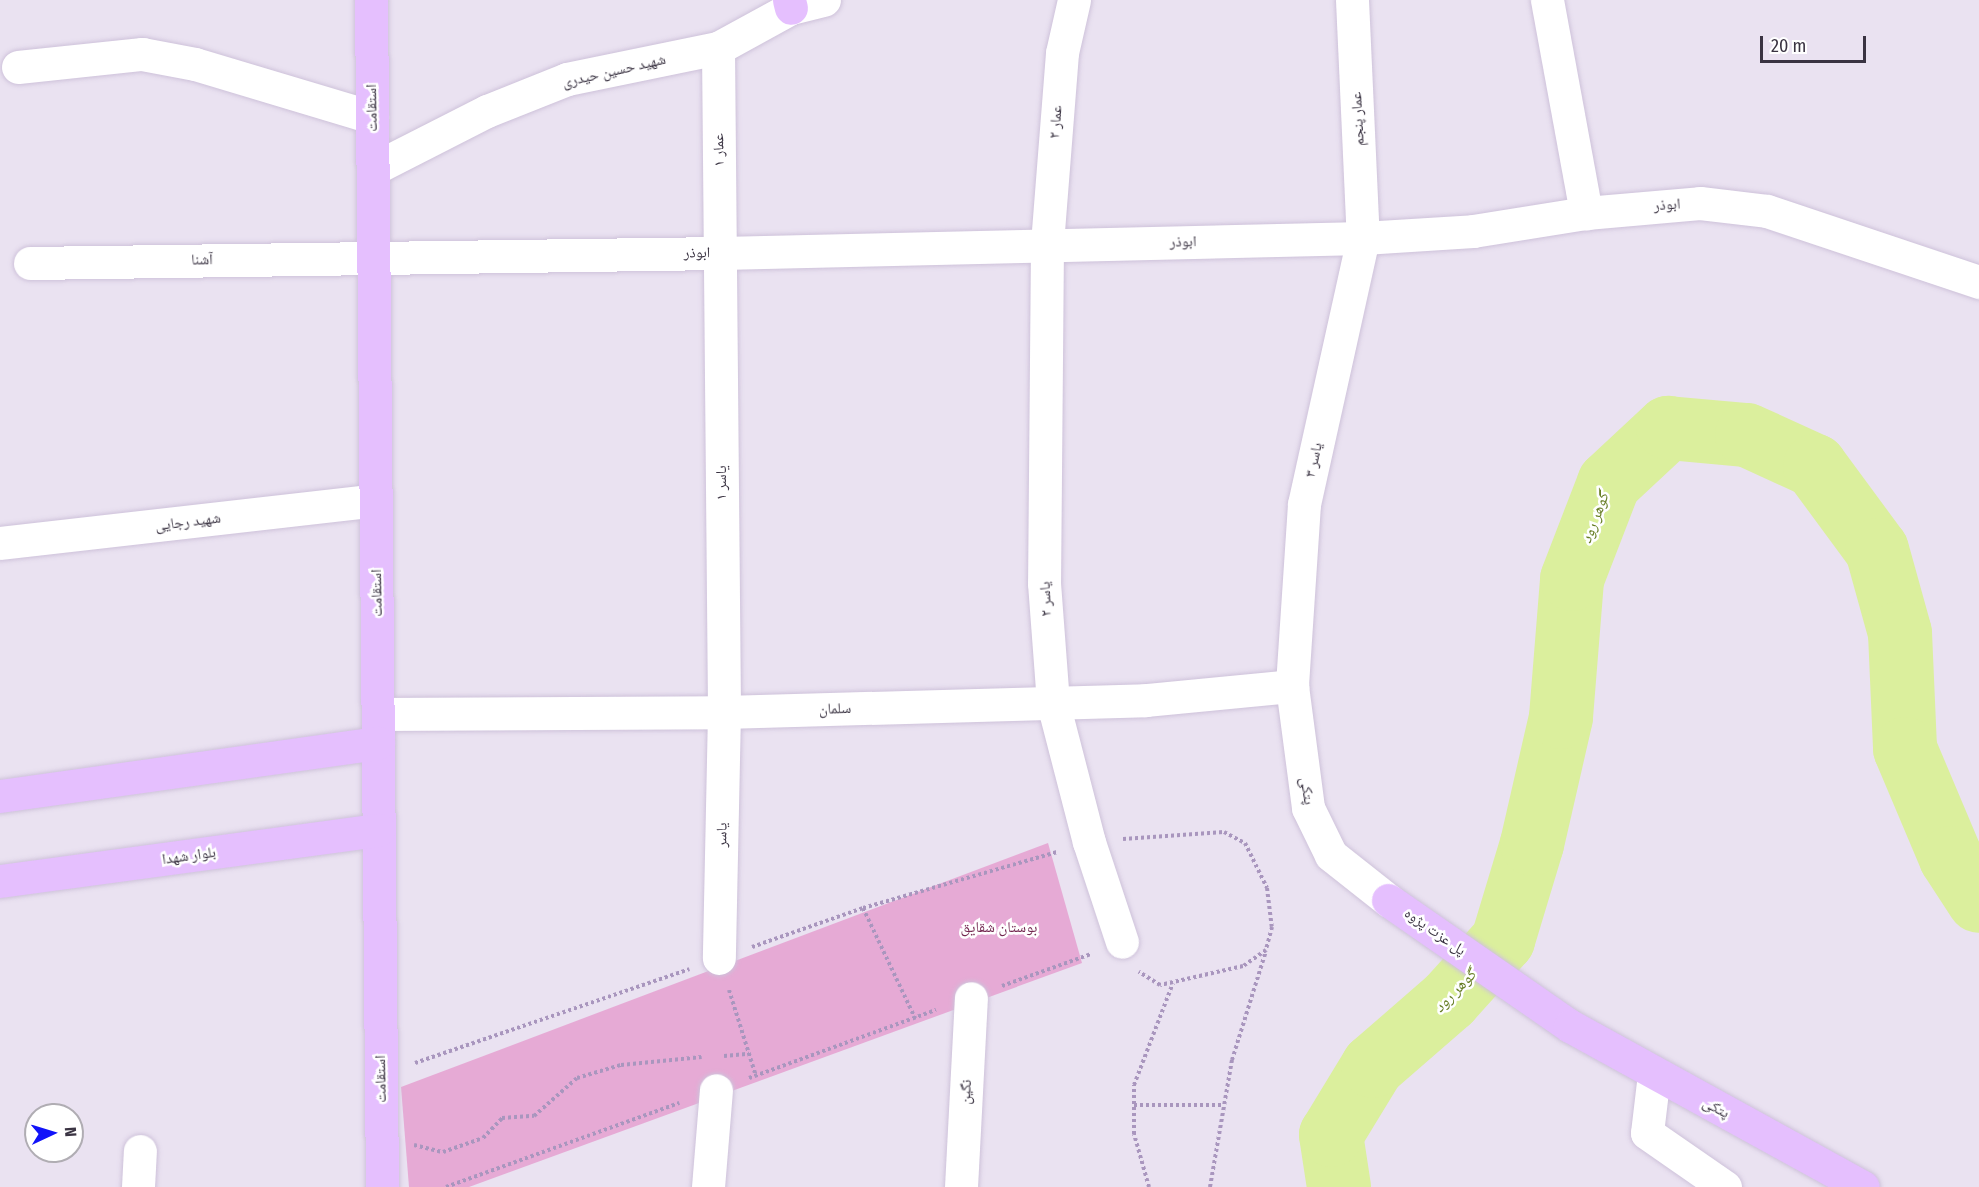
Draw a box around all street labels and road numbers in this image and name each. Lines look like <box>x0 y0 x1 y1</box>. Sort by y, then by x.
street label: شهید حسین حیدری <box>560 50 668 92</box>
street label: استقامت <box>363 84 381 132</box>
street label: عمار پنجم <box>1348 91 1368 147</box>
street label: عمار ۲ <box>1046 105 1066 139</box>
street label: عمار ۱ <box>710 133 728 167</box>
street label: ابوذر <box>1653 195 1681 215</box>
street label: ابوذر <box>1169 233 1197 251</box>
street label: ابوذر <box>683 244 711 262</box>
street label: آشنا <box>191 251 213 269</box>
street label: یاسر ۳ <box>1302 441 1326 479</box>
street label: یاسر ۱ <box>713 465 731 501</box>
street label: شهید رجایی <box>154 509 222 535</box>
street label: استقامت <box>368 569 386 617</box>
street label: یاسر ۲ <box>1036 581 1056 617</box>
street label: سلمان <box>819 699 851 719</box>
street label: پتکی <box>1296 776 1318 806</box>
street label: یاسر <box>713 822 731 848</box>
street label: بلوار شهدا <box>161 843 217 869</box>
street label: پل عزت پژوه <box>1401 904 1469 960</box>
street label: استقامت <box>372 1055 390 1103</box>
street label: نگین <box>956 1079 976 1105</box>
street label: پتکی <box>1700 1094 1732 1122</box>

